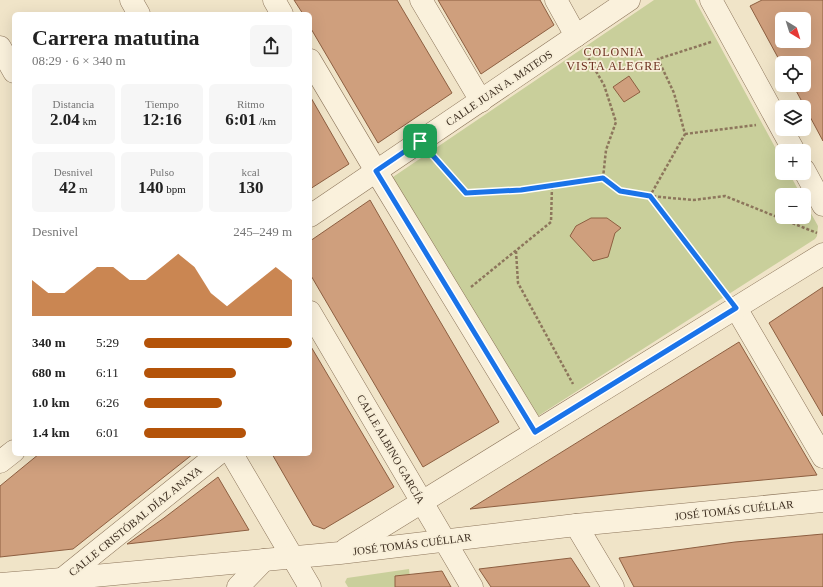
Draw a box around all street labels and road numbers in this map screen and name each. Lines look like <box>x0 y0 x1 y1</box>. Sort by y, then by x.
street label: CALLE JUAN A. MATEOS <box>443 48 555 128</box>
street label: CALLE ALBINO GARCÍA <box>355 392 427 506</box>
street label: CALLE CRISTÓBAL DÍAZ ANAYA <box>66 464 204 578</box>
street label: JOSÉ TOMÁS CUÉLLAR <box>674 498 795 522</box>
street label: JOSÉ TOMÁS CUÉLLAR <box>352 531 473 557</box>

